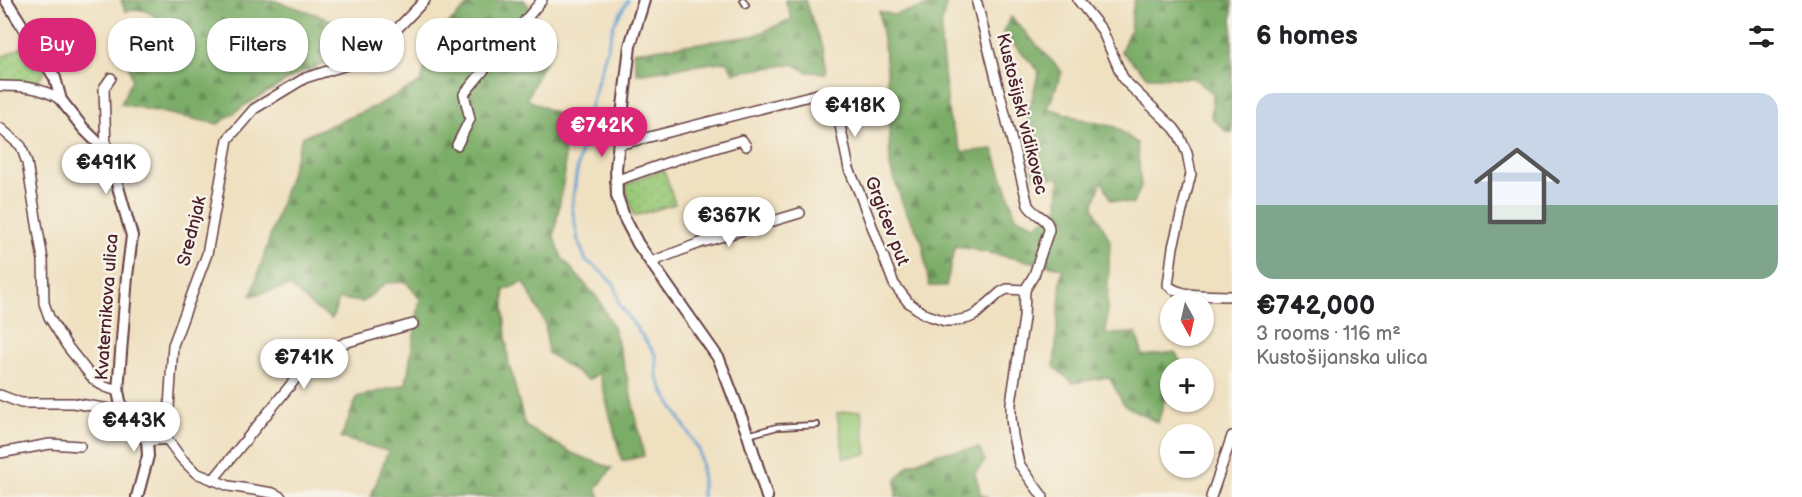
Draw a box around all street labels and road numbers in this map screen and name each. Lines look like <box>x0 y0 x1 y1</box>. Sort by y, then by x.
street label: Kustošijski vidikovec <box>992 31 1052 197</box>
street label: Grgićev put <box>860 173 914 269</box>
street label: Srednjak <box>173 194 211 268</box>
street label: Kvaternikova ulica <box>91 233 123 381</box>

